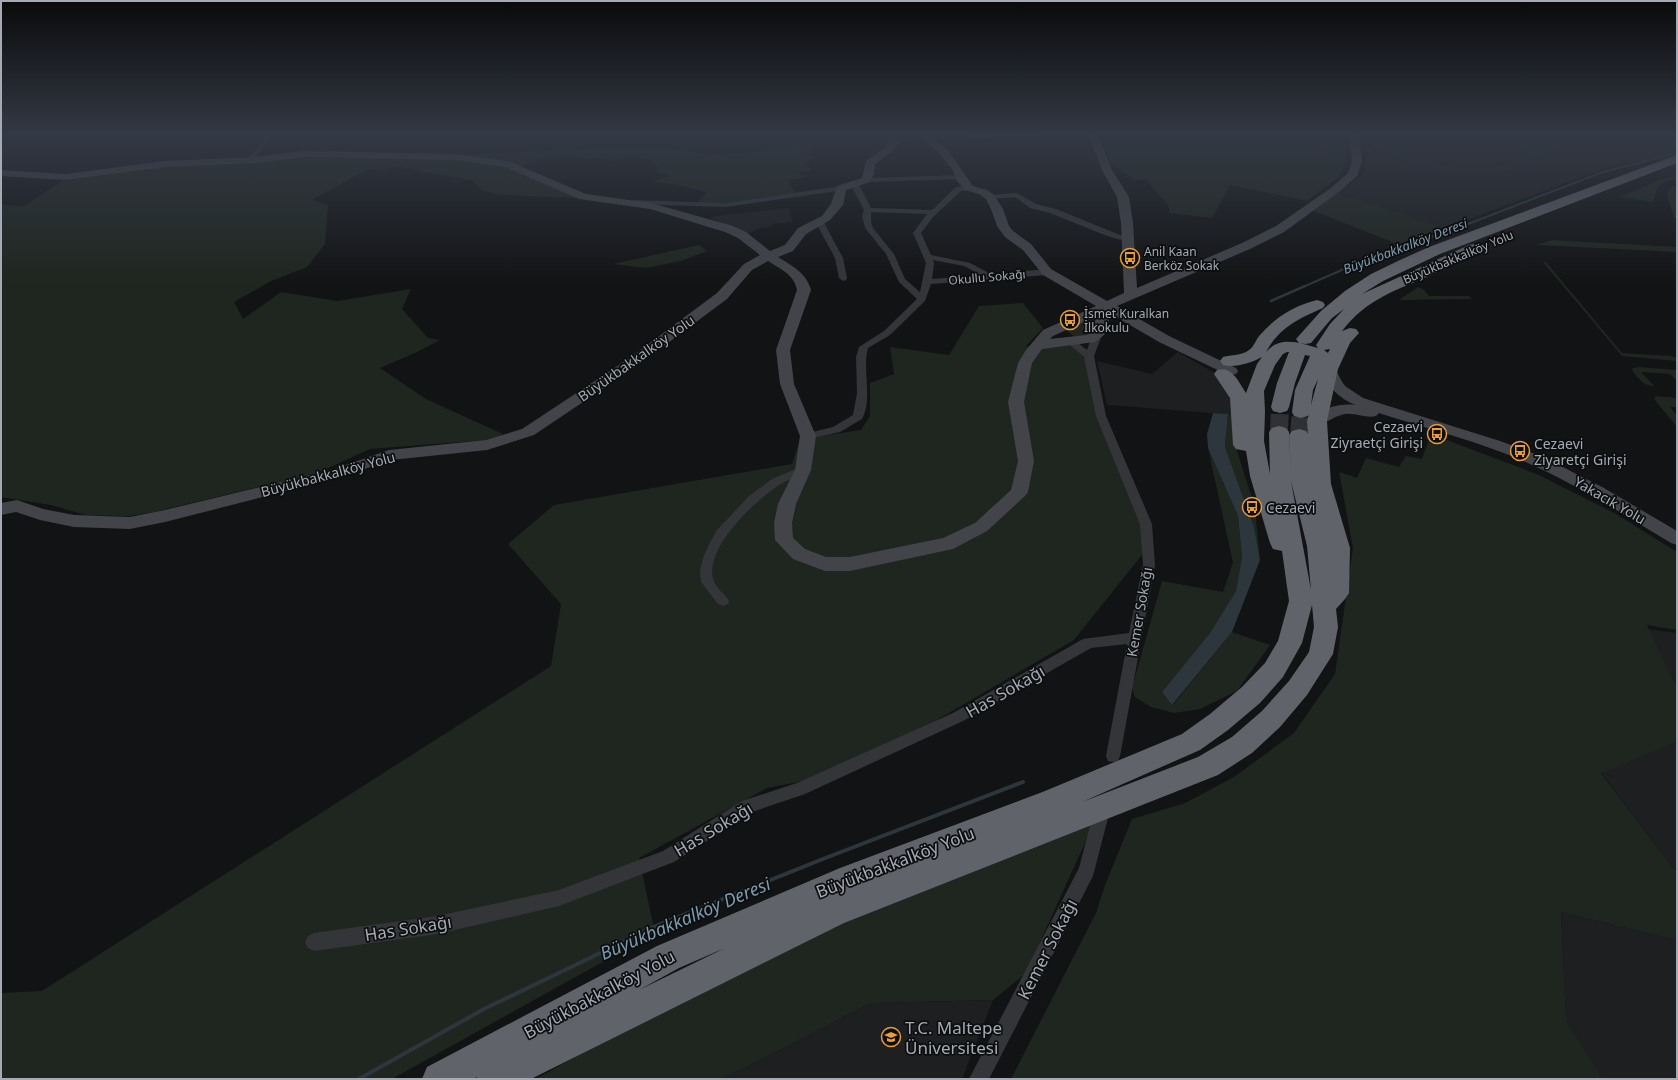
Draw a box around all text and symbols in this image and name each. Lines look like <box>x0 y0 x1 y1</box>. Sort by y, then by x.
water label: Büyükbakkalköy Deresi <box>1340 214 1470 278</box>
street label: Büyükbakkalköy Yolu <box>1400 226 1516 288</box>
place label: Anil Kaan Berköz Sokak <box>1144 243 1220 274</box>
bus stop icon: Anil Kaan Berköz Sokak <box>1119 247 1141 269</box>
street label: Okullu Sokağı <box>948 265 1026 289</box>
place label: İsmet Kuralkan İlkokulu <box>1084 305 1169 336</box>
bus stop icon: İsmet Kuralkan İlkokulu <box>1059 309 1081 331</box>
street label: Büyükbakkalköy Yolu <box>574 311 698 405</box>
place label: Cezaevi Ziyraetçi Girişi <box>1330 417 1423 452</box>
bus stop icon: Cezaevi Ziyraetçi Girişi <box>1426 423 1448 445</box>
place label: Cezaevi Ziyaretçi Girişi <box>1534 434 1627 469</box>
bus stop icon: Cezaevi Ziyaretçi Girişi <box>1509 440 1531 462</box>
street label: Büyükbakkalköy Yolu <box>259 447 397 501</box>
street label: Yakacık Yolu <box>1571 472 1649 528</box>
bus stop icon: Cezaevi <box>1241 496 1263 518</box>
place label: Cezaevi <box>1266 498 1315 517</box>
street label: Kemer Sokağı <box>1122 566 1156 658</box>
street label: Has Sokağı <box>961 659 1049 723</box>
street label: Has Sokağı <box>669 797 757 861</box>
street label: Büyükbakkalköy Yolu <box>812 821 978 903</box>
water label: Büyükbakkalköy Deresi <box>596 871 774 965</box>
street label: Kemer Sokağı <box>1012 895 1082 1003</box>
street label: Has Sokağı <box>363 910 453 946</box>
street label: Büyükbakkalköy Yolu <box>519 944 679 1044</box>
place label: T.C. Maltepe Üniversitesi <box>905 1016 1002 1059</box>
school or university icon: T.C. Maltepe Üniversitesi <box>880 1026 902 1048</box>

